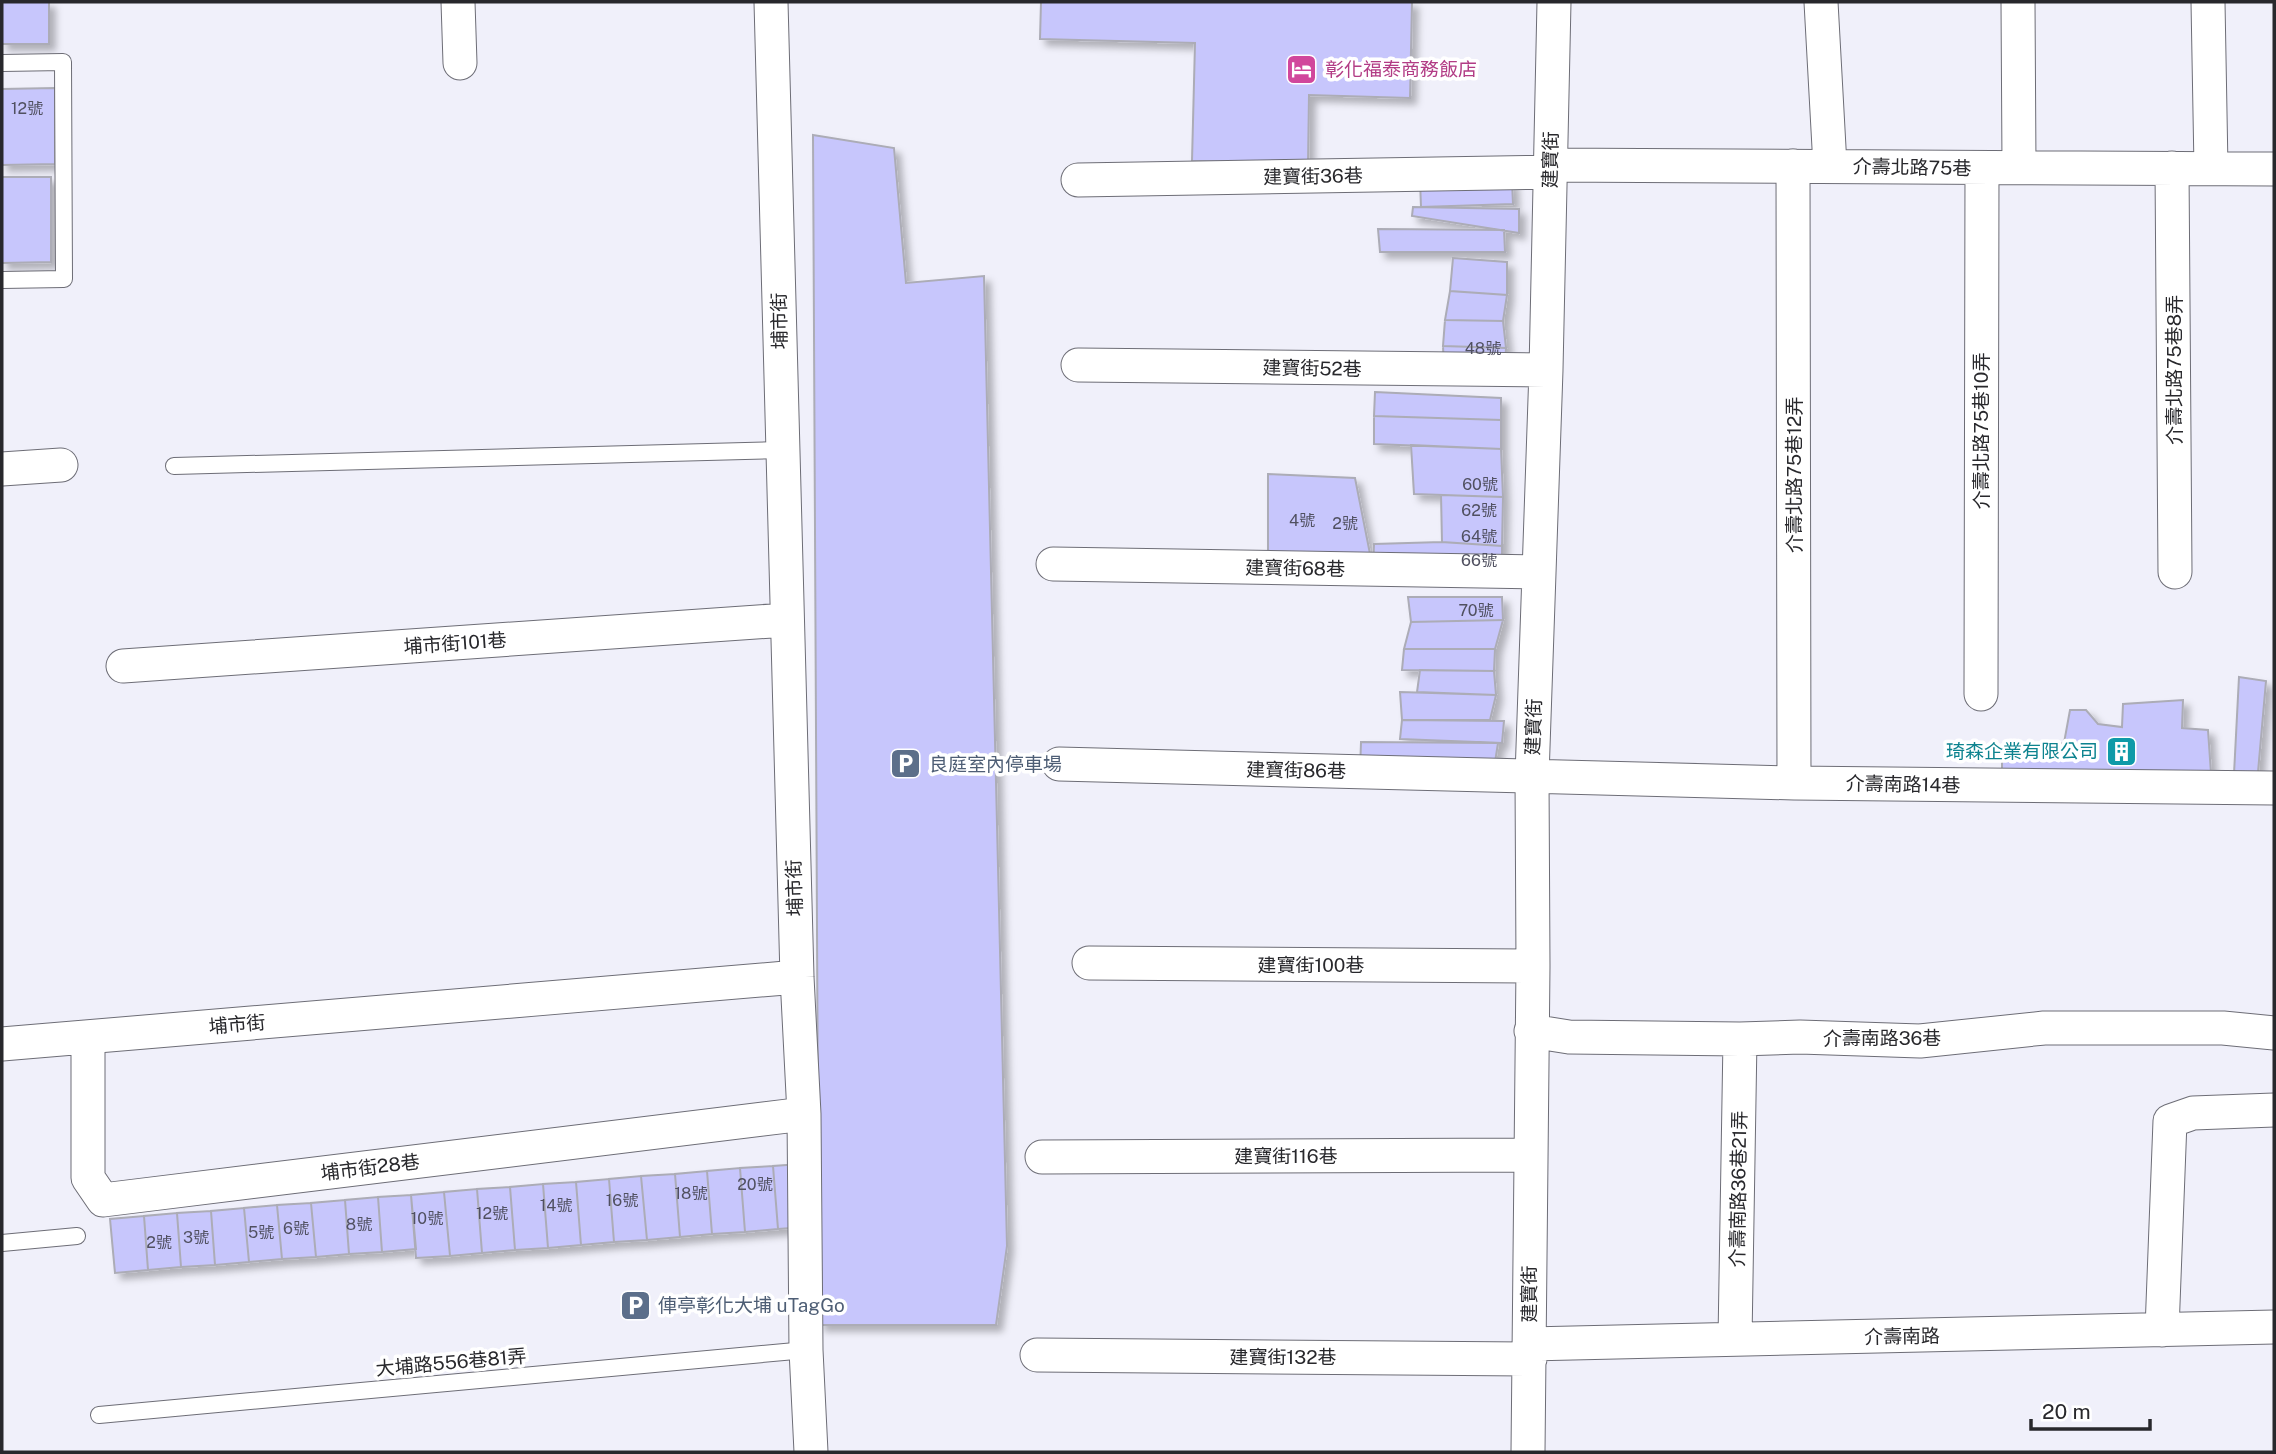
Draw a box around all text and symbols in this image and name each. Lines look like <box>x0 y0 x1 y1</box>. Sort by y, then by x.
hotel icon: 彰化福泰商務飯店 <box>1285 52 1319 86</box>
place label: 彰化福泰商務飯店 <box>1325 58 1477 80</box>
house number: 12號 <box>11 99 43 118</box>
street label: 建寶街 <box>1539 131 1561 189</box>
street label: 介壽北路75巷 <box>1853 155 1971 179</box>
street label: 建寶街36巷 <box>1263 164 1363 188</box>
street label: 埔市街 <box>768 292 790 350</box>
street label: 介壽北路75巷8弄 <box>2163 295 2185 445</box>
house number: 48號 <box>1465 339 1501 358</box>
street label: 介壽北路75巷10弄 <box>1970 353 1992 509</box>
street label: 建寶街52巷 <box>1262 356 1362 380</box>
street label: 介壽北路75巷12弄 <box>1783 397 1805 553</box>
house number: 60號 <box>1462 475 1498 494</box>
house number: 62號 <box>1461 501 1497 520</box>
house number: 4號 <box>1289 511 1315 530</box>
house number: 2號 <box>1332 514 1358 533</box>
house number: 64號 <box>1461 527 1497 546</box>
house number: 66號 <box>1461 551 1497 570</box>
street label: 建寶街68巷 <box>1245 556 1345 580</box>
house number: 70號 <box>1458 601 1494 620</box>
street label: 埔市街101巷 <box>403 628 507 658</box>
street label: 建寶街 <box>1521 698 1545 756</box>
building icon: 琦森企業有限公司 <box>2104 734 2138 768</box>
place label: 琦森企業有限公司 <box>1946 740 2098 762</box>
parking icon: 良庭室內停車場 <box>889 747 923 781</box>
place label: 良庭室內停車場 <box>929 753 1062 775</box>
street label: 建寶街86巷 <box>1246 758 1346 782</box>
street label: 介壽南路14巷 <box>1845 772 1961 796</box>
street label: 埔市街 <box>782 859 806 917</box>
street label: 建寶街100巷 <box>1258 954 1364 976</box>
street label: 埔市街 <box>208 1011 266 1037</box>
street label: 介壽南路36巷 <box>1823 1027 1941 1049</box>
street label: 介壽南路36巷21弄 <box>1726 1110 1750 1268</box>
street label: 建寶街116巷 <box>1234 1145 1338 1167</box>
street label: 埔市街28巷 <box>319 1150 421 1184</box>
house number: 20號 <box>737 1175 773 1194</box>
house number: 18號 <box>675 1184 707 1203</box>
house number: 16號 <box>606 1191 638 1210</box>
house number: 14號 <box>540 1196 572 1215</box>
house number: 12號 <box>476 1204 508 1223</box>
house number: 10號 <box>411 1209 443 1228</box>
house number: 8號 <box>346 1215 372 1234</box>
house number: 6號 <box>283 1219 309 1238</box>
house number: 5號 <box>248 1223 274 1242</box>
house number: 3號 <box>183 1228 209 1247</box>
house number: 2號 <box>146 1233 172 1252</box>
street label: 建寶街 <box>1518 1265 1540 1323</box>
parking icon: 俥亭彰化大埔 uTagGo <box>618 1288 652 1322</box>
place label: 俥亭彰化大埔 uTagGo <box>658 1294 845 1316</box>
street label: 介壽南路 <box>1864 1324 1940 1348</box>
street label: 大埔路556巷81弄 <box>375 1344 527 1380</box>
street label: 建寶街132巷 <box>1229 1346 1337 1368</box>
scale bar <box>2031 1388 2150 1432</box>
text: 20 m <box>2042 1399 2091 1424</box>

